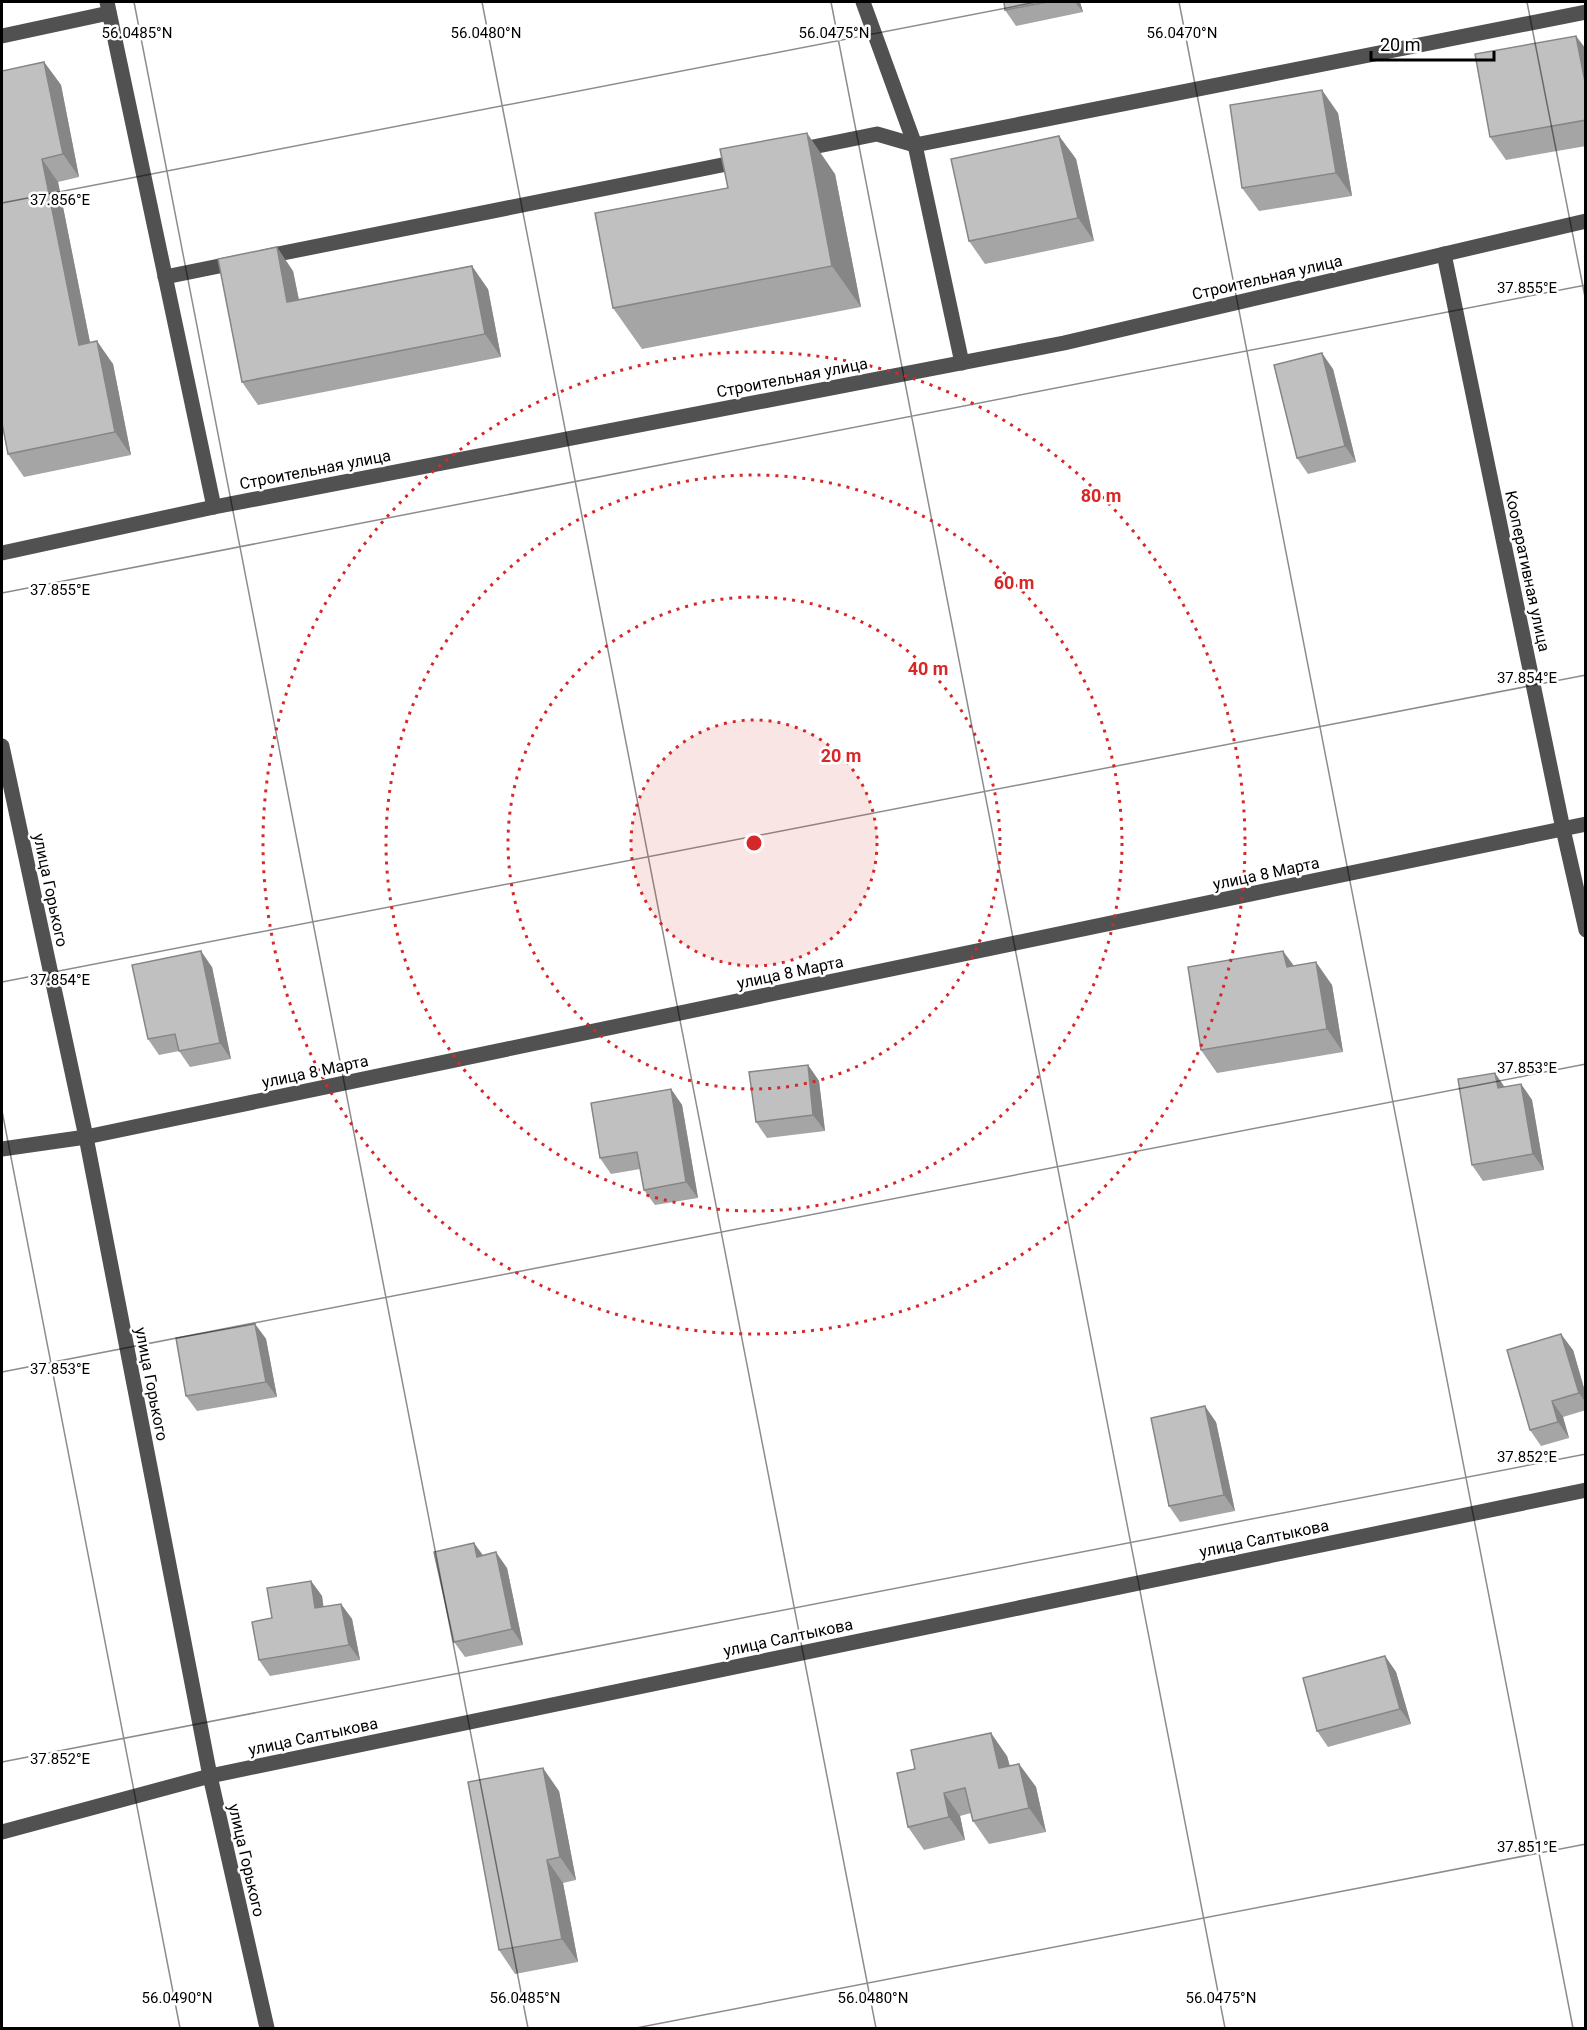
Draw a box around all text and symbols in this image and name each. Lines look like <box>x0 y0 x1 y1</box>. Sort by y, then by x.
text: 56.0485°N <box>102 24 172 42</box>
text: 56.0480°N <box>451 24 521 42</box>
text: 56.0475°N <box>799 24 869 42</box>
text: 56.0470°N <box>1147 24 1217 42</box>
scale bar <box>1371 24 1494 62</box>
text: 20 m <box>1380 34 1420 55</box>
text: 37.856°E <box>30 191 91 209</box>
street label: Строительная улица <box>1190 251 1344 304</box>
text: 37.855°E <box>1497 279 1558 297</box>
street label: Строительная улица <box>715 354 869 401</box>
street label: Строительная улица <box>238 446 392 493</box>
text: 80 m <box>1081 485 1121 506</box>
street label: Кооперативная улица <box>1501 489 1554 653</box>
text: 60 m <box>994 572 1034 593</box>
text: 37.855°E <box>30 581 91 599</box>
text: 40 m <box>908 658 948 679</box>
text: 37.854°E <box>1497 669 1558 687</box>
text: 20 m <box>821 745 861 766</box>
street label: улица Горького <box>29 832 72 949</box>
centre of rings <box>744 833 764 853</box>
street label: улица 8 Марта <box>1211 853 1321 894</box>
street label: улица 8 Марта <box>735 952 845 993</box>
text: 37.854°E <box>30 971 91 989</box>
street label: улица 8 Марта <box>260 1051 370 1092</box>
text: 37.853°E <box>1497 1059 1558 1077</box>
street label: улица Горького <box>131 1326 172 1443</box>
text: 37.853°E <box>30 1360 91 1378</box>
text: 37.852°E <box>1497 1448 1558 1466</box>
street label: улица Салтыкова <box>1198 1515 1331 1561</box>
street label: улица Салтыкова <box>722 1614 855 1660</box>
street label: улица Салтыкова <box>247 1713 380 1759</box>
text: 37.852°E <box>30 1750 91 1768</box>
street label: улица Горького <box>224 1802 269 1918</box>
text: 37.851°E <box>1497 1838 1558 1856</box>
text: 56.0490°N <box>142 1989 212 2007</box>
text: 56.0485°N <box>490 1989 560 2007</box>
text: 56.0480°N <box>838 1989 908 2007</box>
text: 56.0475°N <box>1186 1989 1256 2007</box>

